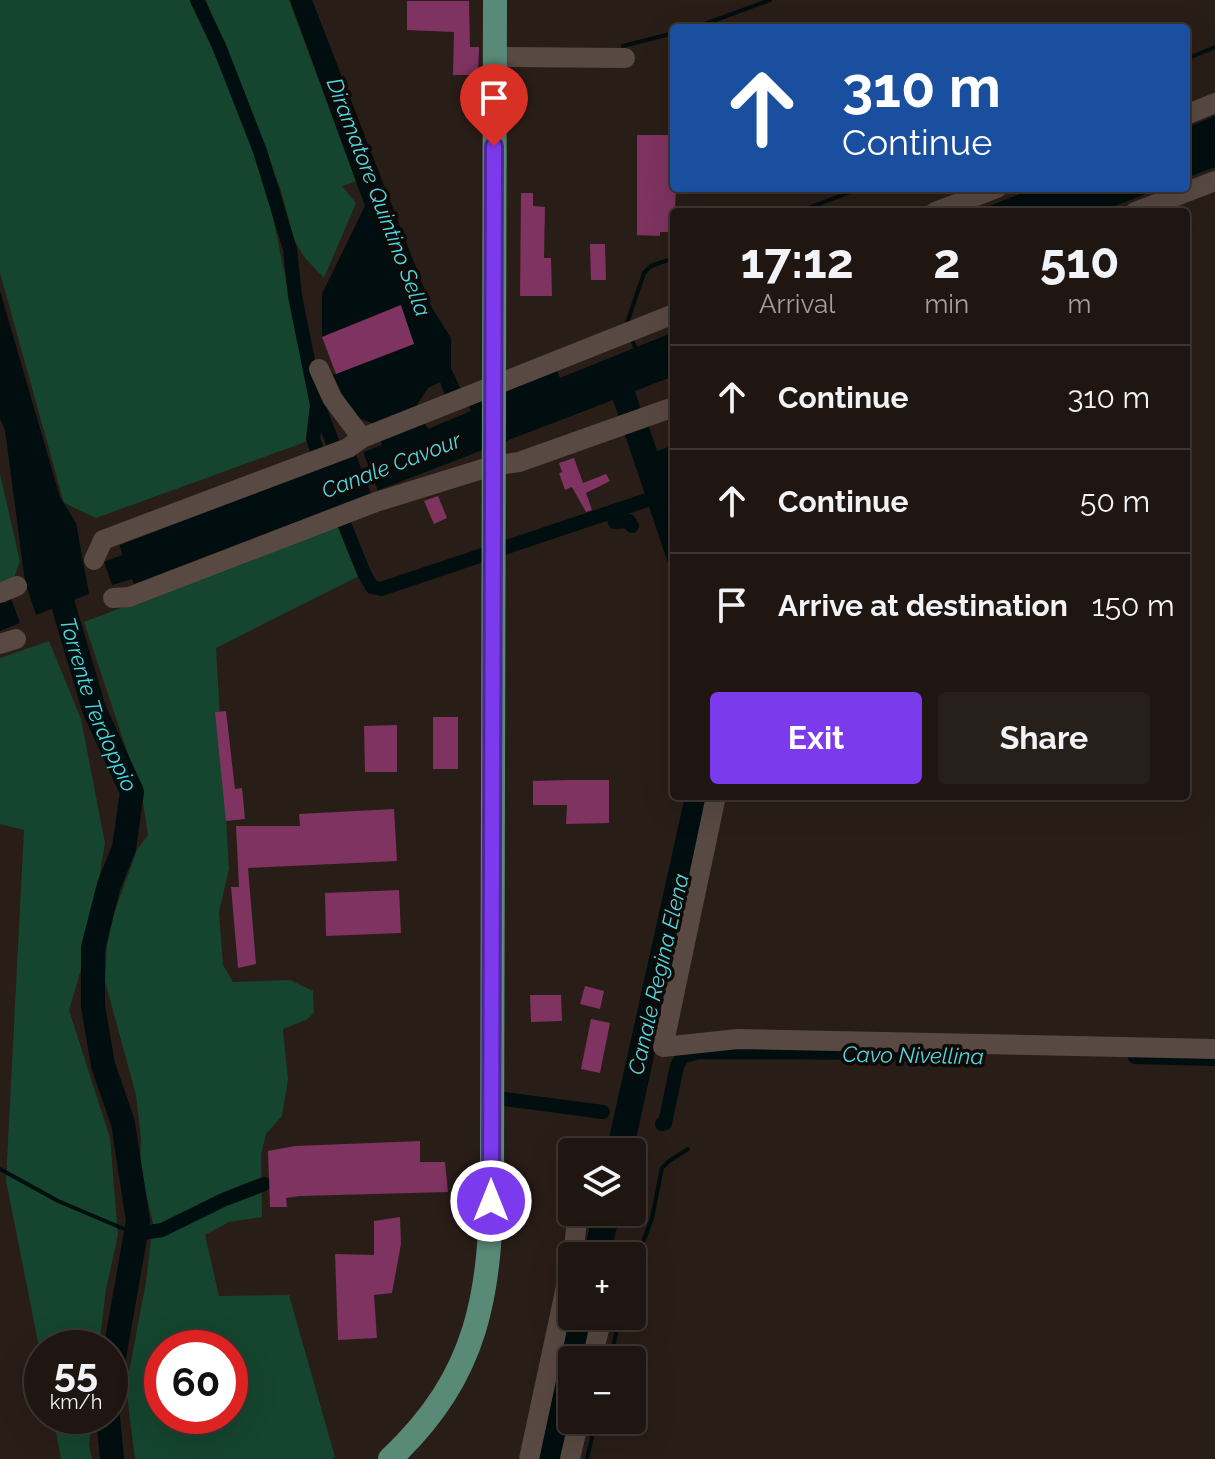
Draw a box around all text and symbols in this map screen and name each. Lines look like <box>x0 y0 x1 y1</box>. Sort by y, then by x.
text: 310 m <box>842 54 1001 120</box>
icon: ahead <box>710 56 814 160</box>
pin <box>460 64 528 146</box>
water label: Diramatore Quintino Sella <box>321 74 437 320</box>
icon: arrive <box>472 76 516 120</box>
text: Continue <box>842 121 992 163</box>
text: 17:12 <box>741 233 854 289</box>
text: 2 <box>933 233 960 289</box>
text: 510 <box>1040 233 1119 289</box>
text: Arrival <box>759 289 835 319</box>
text: min <box>924 289 969 319</box>
text: m <box>1068 289 1092 319</box>
icon: ahead <box>710 375 754 419</box>
text: Continue <box>778 380 909 415</box>
text: 310 m <box>1068 380 1150 415</box>
water label: Canale Cavour <box>318 426 466 503</box>
icon: ahead <box>710 479 754 523</box>
text: Continue <box>778 484 909 519</box>
text: 50 m <box>1080 484 1150 519</box>
icon: arrive <box>710 583 754 627</box>
text: Arrive at destination <box>778 588 1068 623</box>
text: 150 m <box>1092 588 1175 623</box>
water label: Torrente Terdoppio <box>55 614 143 796</box>
button: Exit <box>710 692 922 784</box>
button: Share <box>938 692 1150 784</box>
water label: Canale Regina Elena <box>622 871 694 1077</box>
water label: Cavo Nivellina <box>842 1041 984 1069</box>
map controls <box>558 1138 646 1434</box>
button: layers <box>558 1138 646 1226</box>
position arrow <box>449 1159 533 1243</box>
button: + <box>558 1242 646 1330</box>
speed limit sign: 60 <box>144 1330 248 1434</box>
button: − <box>558 1346 646 1434</box>
text: 55 <box>54 1348 98 1395</box>
text: km/h <box>50 1390 102 1414</box>

